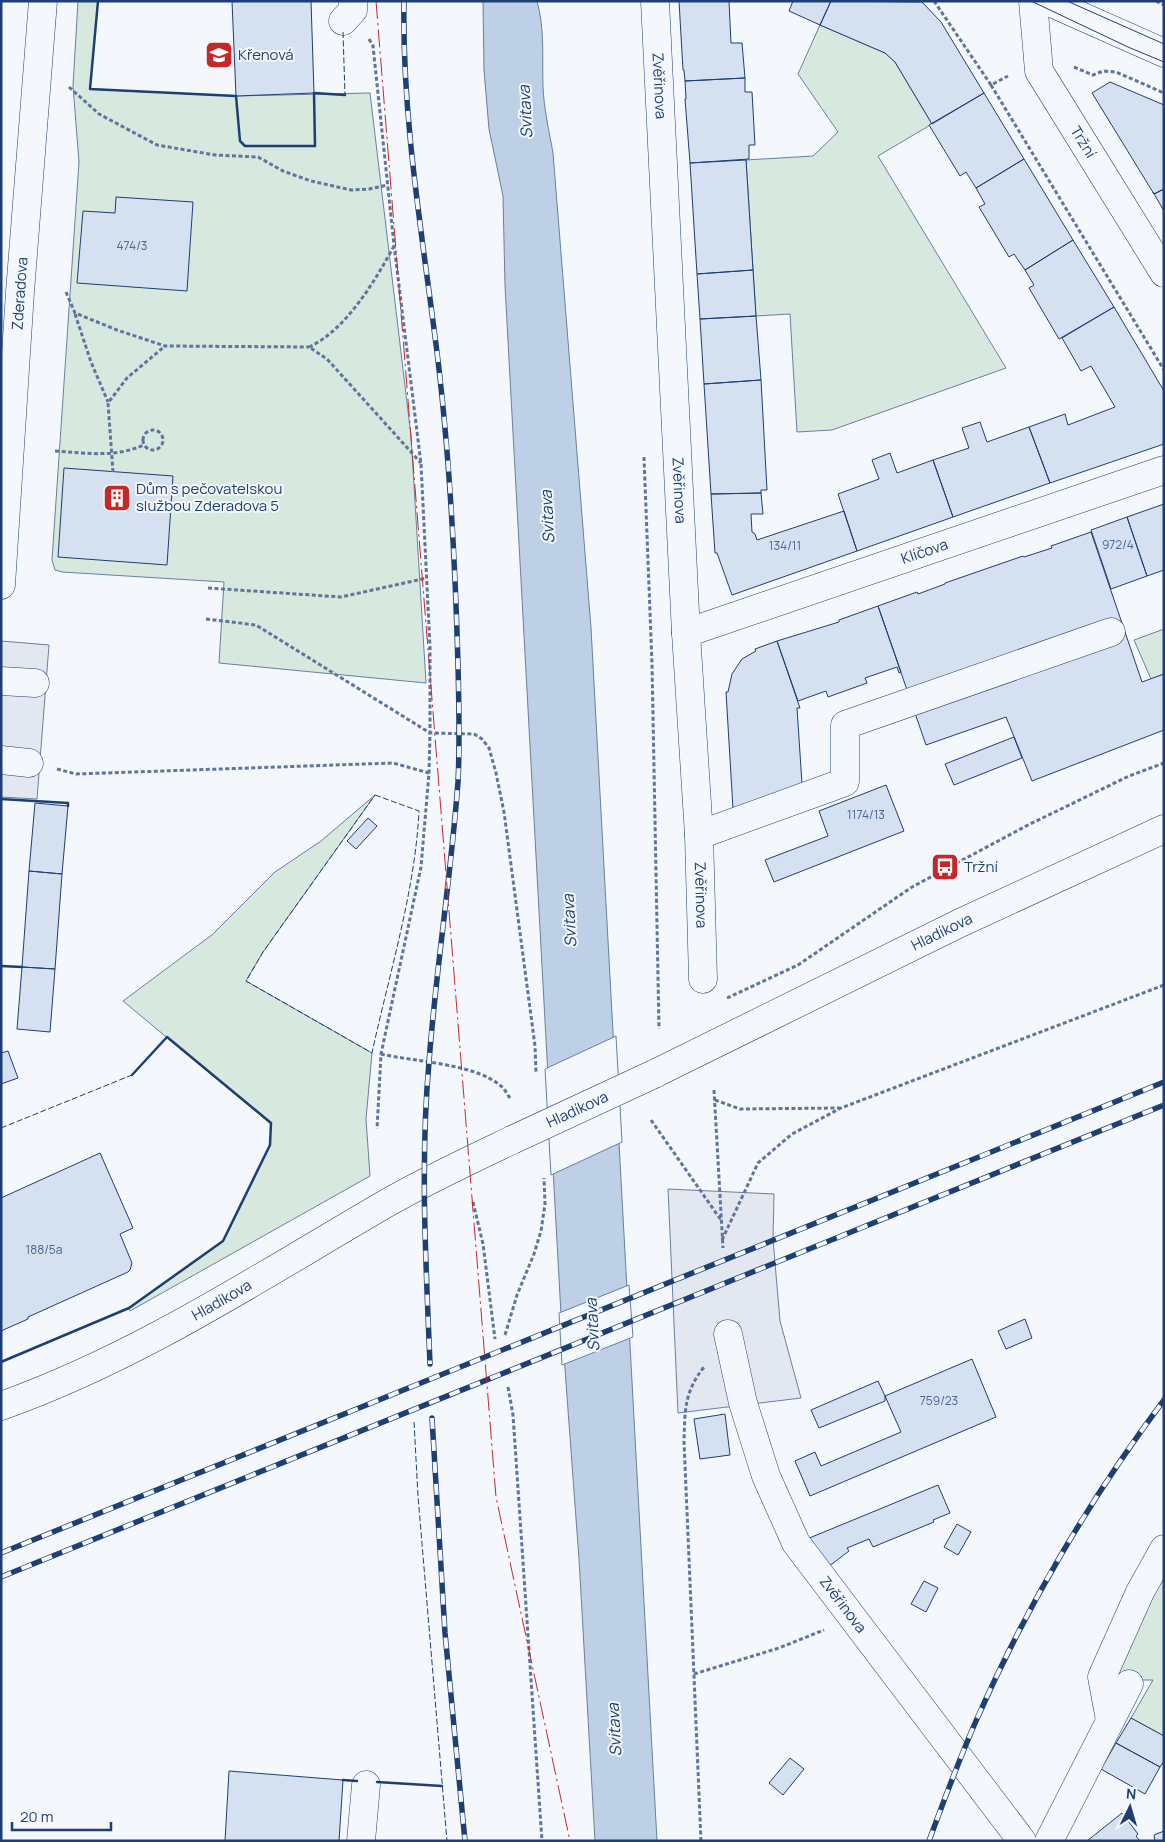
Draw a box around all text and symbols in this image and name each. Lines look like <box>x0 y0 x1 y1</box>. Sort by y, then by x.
school or university icon: Křenová <box>204 40 234 70</box>
place label: Křenová <box>238 44 294 65</box>
street label: Zvěřinova <box>648 52 672 120</box>
water label: Svitava <box>513 84 537 139</box>
street label: Tržní <box>1066 122 1102 162</box>
house number: 474/3 <box>117 237 147 254</box>
street label: Zderadova <box>7 256 33 331</box>
street label: Zvěřinova <box>667 457 692 524</box>
place label: Dům s pečovatelskou službou Zderadova 5 <box>136 478 282 516</box>
building icon: Dům s pečovatelskou službou Zderadova 5 <box>102 483 132 513</box>
water label: Svitava <box>535 489 559 544</box>
street label: Klíčova <box>898 533 951 569</box>
house number: 972/4 <box>1102 536 1134 553</box>
house number: 134/11 <box>769 537 801 554</box>
house number: 1174/13 <box>847 806 885 823</box>
bus stop icon: Tržní <box>930 852 960 882</box>
place label: Tržní <box>964 856 998 877</box>
street label: Zvěřinova <box>690 861 713 928</box>
water label: Svitava <box>557 893 581 948</box>
street label: Hladíkova <box>907 908 976 956</box>
street label: Hladíkova <box>543 1086 611 1133</box>
house number: 188/5a <box>26 1241 62 1258</box>
street label: Hladíkova <box>188 1274 255 1325</box>
water label: Svitava <box>580 1297 604 1352</box>
house number: 759/23 <box>920 1392 958 1409</box>
street label: Zvěřinova <box>815 1572 872 1637</box>
water label: Svitava <box>602 1702 626 1757</box>
north arrow <box>1105 1782 1155 1832</box>
text: N <box>1125 1784 1137 1803</box>
scale bar <box>12 1800 111 1832</box>
text: 20 m <box>20 1806 53 1827</box>

